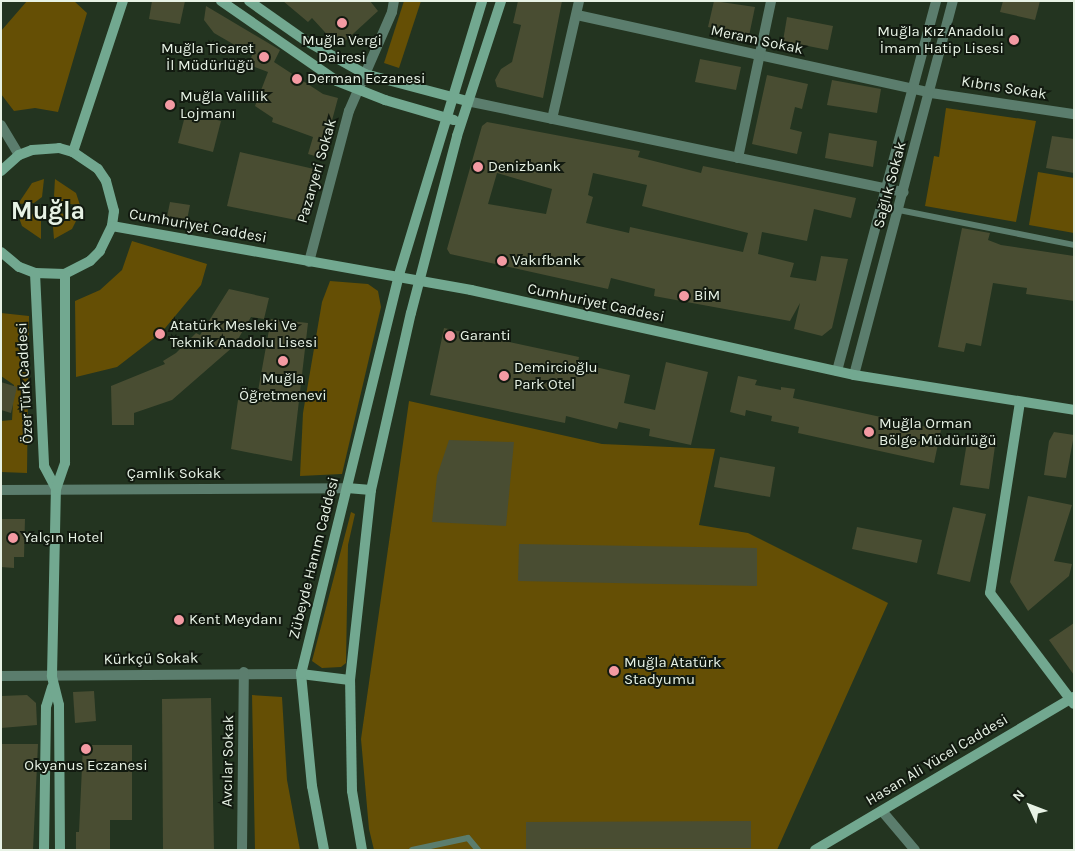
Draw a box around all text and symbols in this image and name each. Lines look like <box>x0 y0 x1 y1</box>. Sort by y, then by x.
marker: Muğla Vergi Dairesi <box>336 17 348 29</box>
street label: Meram Sokak <box>709 21 805 59</box>
place label: Muğla Kız Anadolu İmam Hatip Lisesi <box>877 22 1004 57</box>
place label: Muğla Vergi Dairesi <box>302 31 382 66</box>
marker: Muğla Kız Anadolu İmam Hatip Lisesi <box>1008 34 1020 46</box>
place label: Muğla Ticaret İl Müdürlüğü <box>161 39 254 74</box>
marker: Muğla Ticaret İl Müdürlüğü <box>258 51 270 63</box>
place label: Derman Eczanesi <box>307 70 426 88</box>
street label: Kıbrıs Sokak <box>960 72 1048 104</box>
marker: Derman Eczanesi <box>291 73 303 85</box>
place label: Muğla Valilik Lojmanı <box>180 87 268 122</box>
marker: Muğla Valilik Lojmanı <box>164 99 176 111</box>
street label: Pazaryeri Sokak <box>293 117 341 225</box>
street label: Sağlık Sokak <box>870 140 910 230</box>
place label: Denizbank <box>488 158 561 176</box>
marker: Denizbank <box>472 161 484 173</box>
district label: Muğla <box>11 196 85 226</box>
street label: Cumhuriyet Caddesi <box>128 205 268 247</box>
place label: Vakıfbank <box>512 252 581 270</box>
marker: Vakıfbank <box>496 255 508 267</box>
street label: Cumhuriyet Caddesi <box>526 280 666 326</box>
place label: BİM <box>694 287 720 305</box>
marker: BİM <box>678 290 690 302</box>
place label: Atatürk Mesleki Ve Teknik Anadolu Lisesi <box>170 316 317 351</box>
street label: Özer Türk Caddesi <box>13 322 37 444</box>
place label: Garanti <box>460 327 511 345</box>
marker: Atatürk Mesleki Ve Teknik Anadolu Lisesi <box>154 328 166 340</box>
marker: Garanti <box>444 330 456 342</box>
marker: Muğla Öğretmenevi <box>277 355 289 367</box>
place label: Demircioğlu Park Otel <box>514 358 598 393</box>
place label: Muğla Öğretmenevi <box>239 369 327 404</box>
marker: Demircioğlu Park Otel <box>498 370 510 382</box>
place label: Muğla Orman Bölge Müdürlüğü <box>879 414 996 449</box>
marker: Muğla Orman Bölge Müdürlüğü <box>863 426 875 438</box>
street label: Çamlık Sokak <box>127 465 221 483</box>
street label: Zübeyde Hanım Caddesi <box>285 475 343 641</box>
place label: Yalçın Hotel <box>23 529 103 547</box>
marker: Yalçın Hotel <box>7 532 19 544</box>
place label: Kent Meydanı <box>189 611 282 629</box>
marker: Kent Meydanı <box>173 614 185 626</box>
street label: Kürkçü Sokak <box>103 649 199 669</box>
place label: Muğla Atatürk Stadyumu <box>624 653 721 688</box>
marker: Muğla Atatürk Stadyumu <box>608 665 620 677</box>
street label: Hasan Ali Yücel Caddesi <box>863 710 1011 810</box>
street label: Avcılar Sokak <box>218 715 238 807</box>
marker: Okyanus Eczanesi <box>80 743 92 755</box>
place label: Okyanus Eczanesi <box>24 757 148 775</box>
north arrow <box>1005 781 1055 831</box>
text: N <box>1009 786 1028 805</box>

